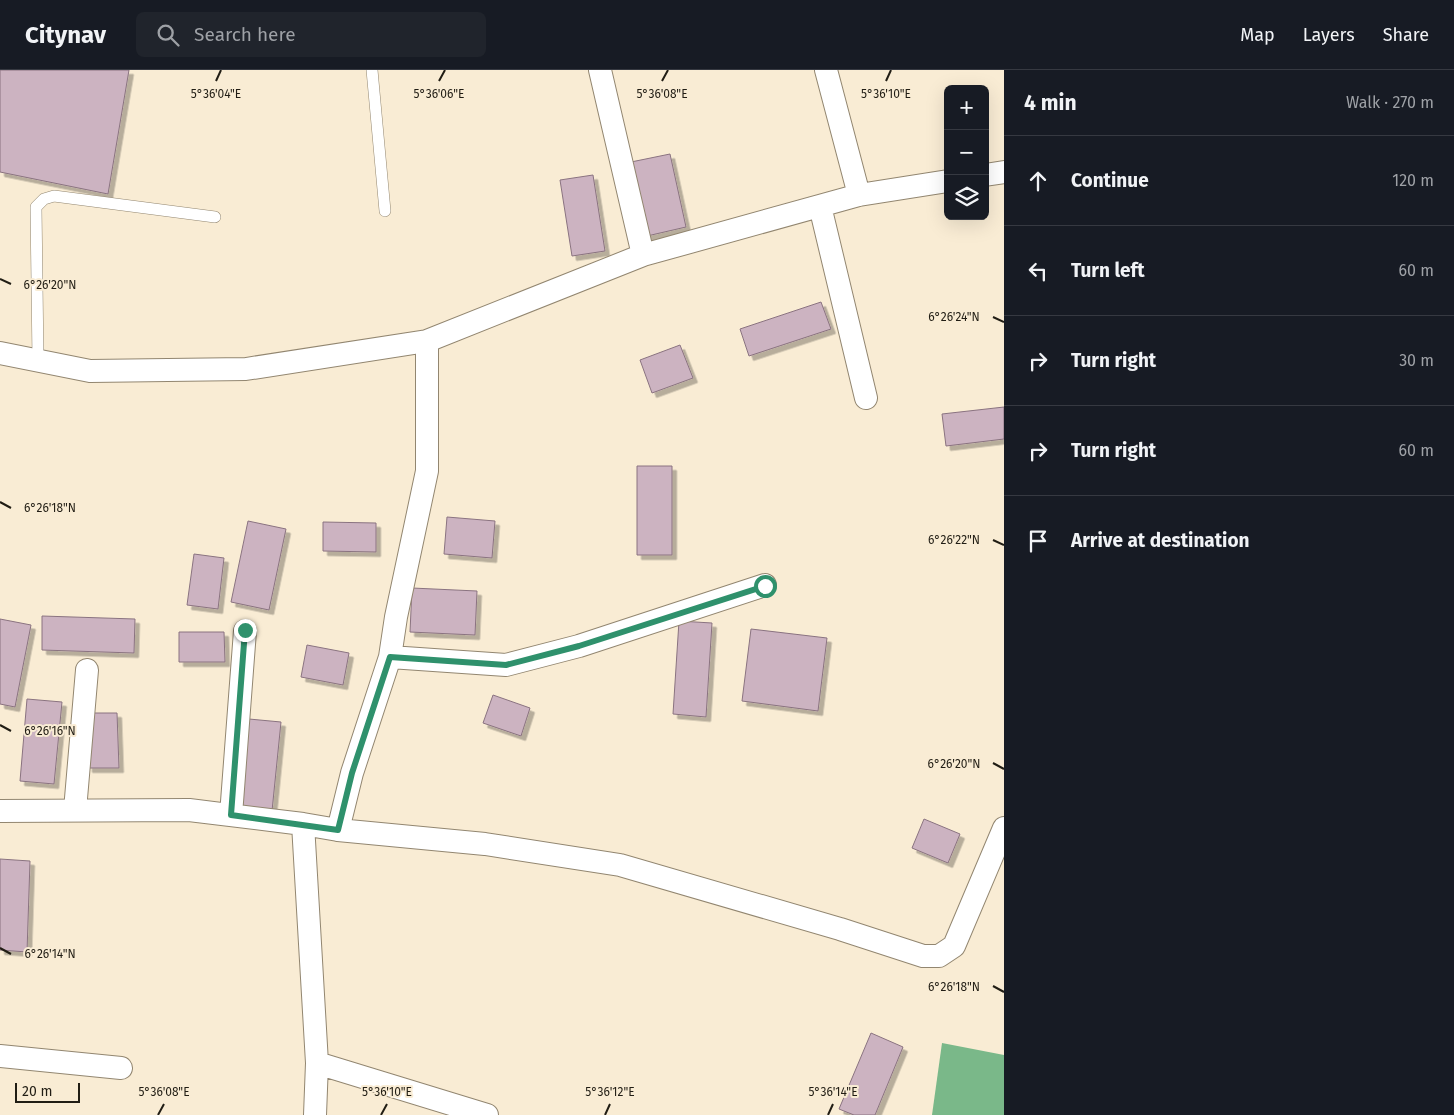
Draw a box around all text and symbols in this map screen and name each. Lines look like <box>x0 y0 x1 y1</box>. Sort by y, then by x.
search box <box>136 12 486 57</box>
text: Citynav <box>25 21 106 49</box>
icon: search <box>154 21 182 49</box>
text: Search here <box>194 23 296 46</box>
text: Map <box>1240 24 1275 46</box>
text: Layers <box>1303 24 1355 46</box>
text: Share <box>1383 24 1429 46</box>
map controls <box>944 85 989 220</box>
button: + <box>944 85 989 130</box>
text: 5°36'04"E <box>191 87 241 101</box>
text: 5°36'06"E <box>414 87 464 101</box>
text: 5°36'08"E <box>636 87 688 101</box>
text: 5°36'10"E <box>861 87 911 101</box>
text: 4 min <box>1024 90 1077 116</box>
text: Walk · 270 m <box>1346 93 1434 112</box>
button: − <box>944 130 989 175</box>
icon: ahead <box>1024 167 1052 195</box>
text: Continue <box>1071 169 1149 192</box>
text: 120 m <box>1392 171 1434 190</box>
button: layers <box>944 175 989 220</box>
icon: left <box>1024 257 1052 285</box>
text: Turn left <box>1071 259 1145 282</box>
text: 60 m <box>1399 261 1434 280</box>
text: 6°26'20"N <box>24 278 76 292</box>
text: 6°26'24"N <box>928 310 980 324</box>
icon: right <box>1024 347 1052 375</box>
text: Turn right <box>1071 349 1156 372</box>
text: 30 m <box>1399 351 1434 370</box>
icon: right <box>1024 437 1052 465</box>
text: Turn right <box>1071 439 1156 462</box>
text: 60 m <box>1399 441 1434 460</box>
text: 6°26'18"N <box>24 501 76 515</box>
icon: arrive <box>1024 527 1052 555</box>
text: Arrive at destination <box>1071 529 1250 552</box>
text: 6°26'22"N <box>928 533 980 547</box>
route start <box>754 575 777 598</box>
route end <box>234 619 257 642</box>
text: 6°26'16"N <box>24 724 76 738</box>
text: 6°26'20"N <box>928 757 980 771</box>
text: 6°26'14"N <box>24 947 76 961</box>
text: 6°26'18"N <box>928 980 980 994</box>
scale bar <box>15 1080 80 1103</box>
text: 20 m <box>22 1083 52 1100</box>
text: 5°36'08"E <box>138 1085 190 1099</box>
text: 5°36'10"E <box>362 1085 412 1099</box>
text: 5°36'12"E <box>585 1085 635 1099</box>
text: 5°36'14"E <box>808 1085 858 1099</box>

